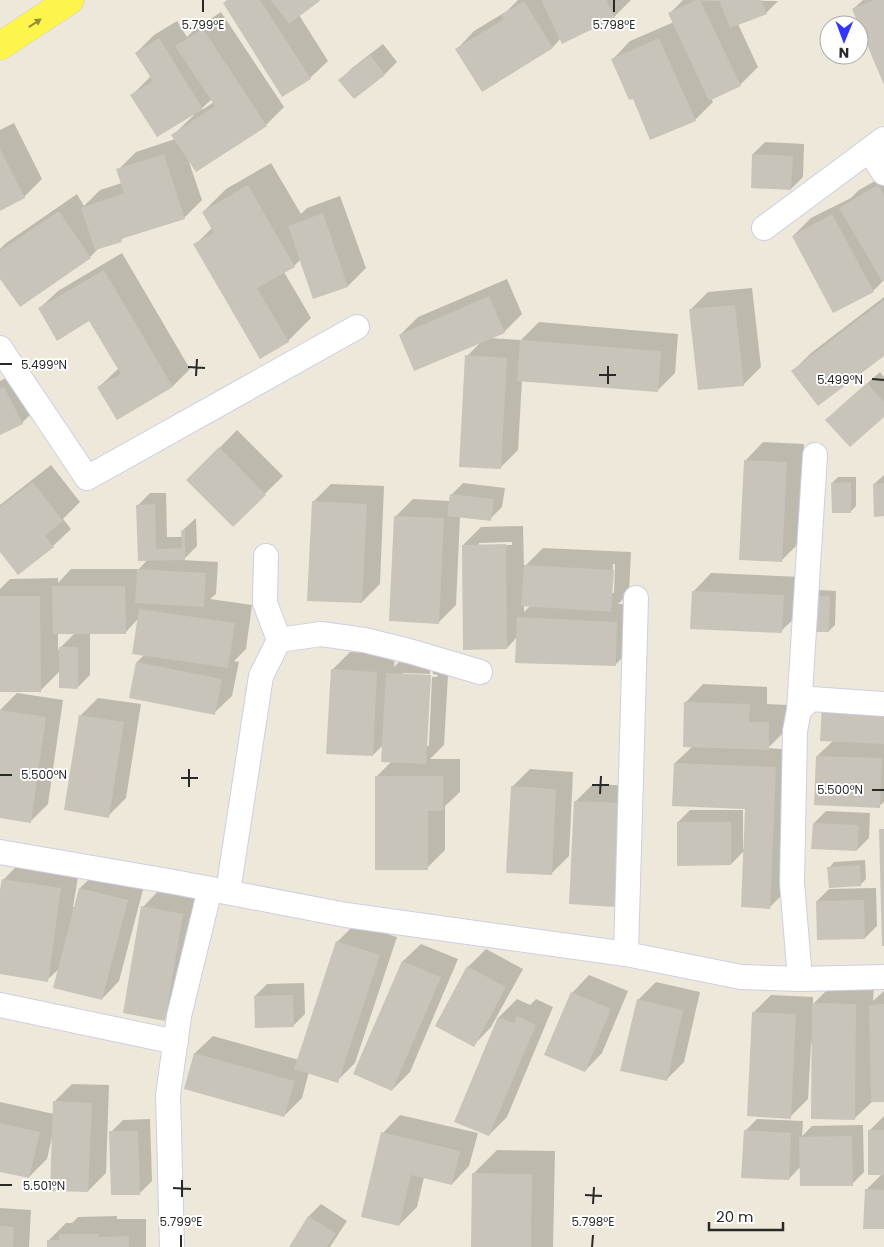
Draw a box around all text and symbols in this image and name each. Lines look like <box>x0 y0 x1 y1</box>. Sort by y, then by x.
north arrow <box>819 15 869 65</box>
text: 5.799°E <box>182 16 224 33</box>
text: 5.798°E <box>593 16 635 33</box>
one-way arrow <box>29 18 42 28</box>
text: N <box>838 43 849 63</box>
text: 5.499°N <box>21 356 67 373</box>
text: 5.499°N <box>817 371 863 388</box>
text: 5.500°N <box>21 766 67 783</box>
text: 5.500°N <box>817 781 863 798</box>
text: 5.501°N <box>23 1177 65 1194</box>
scale bar <box>709 1200 783 1232</box>
text: 20 m <box>716 1206 754 1227</box>
text: 5.799°E <box>160 1213 202 1230</box>
text: 5.798°E <box>572 1213 614 1230</box>

